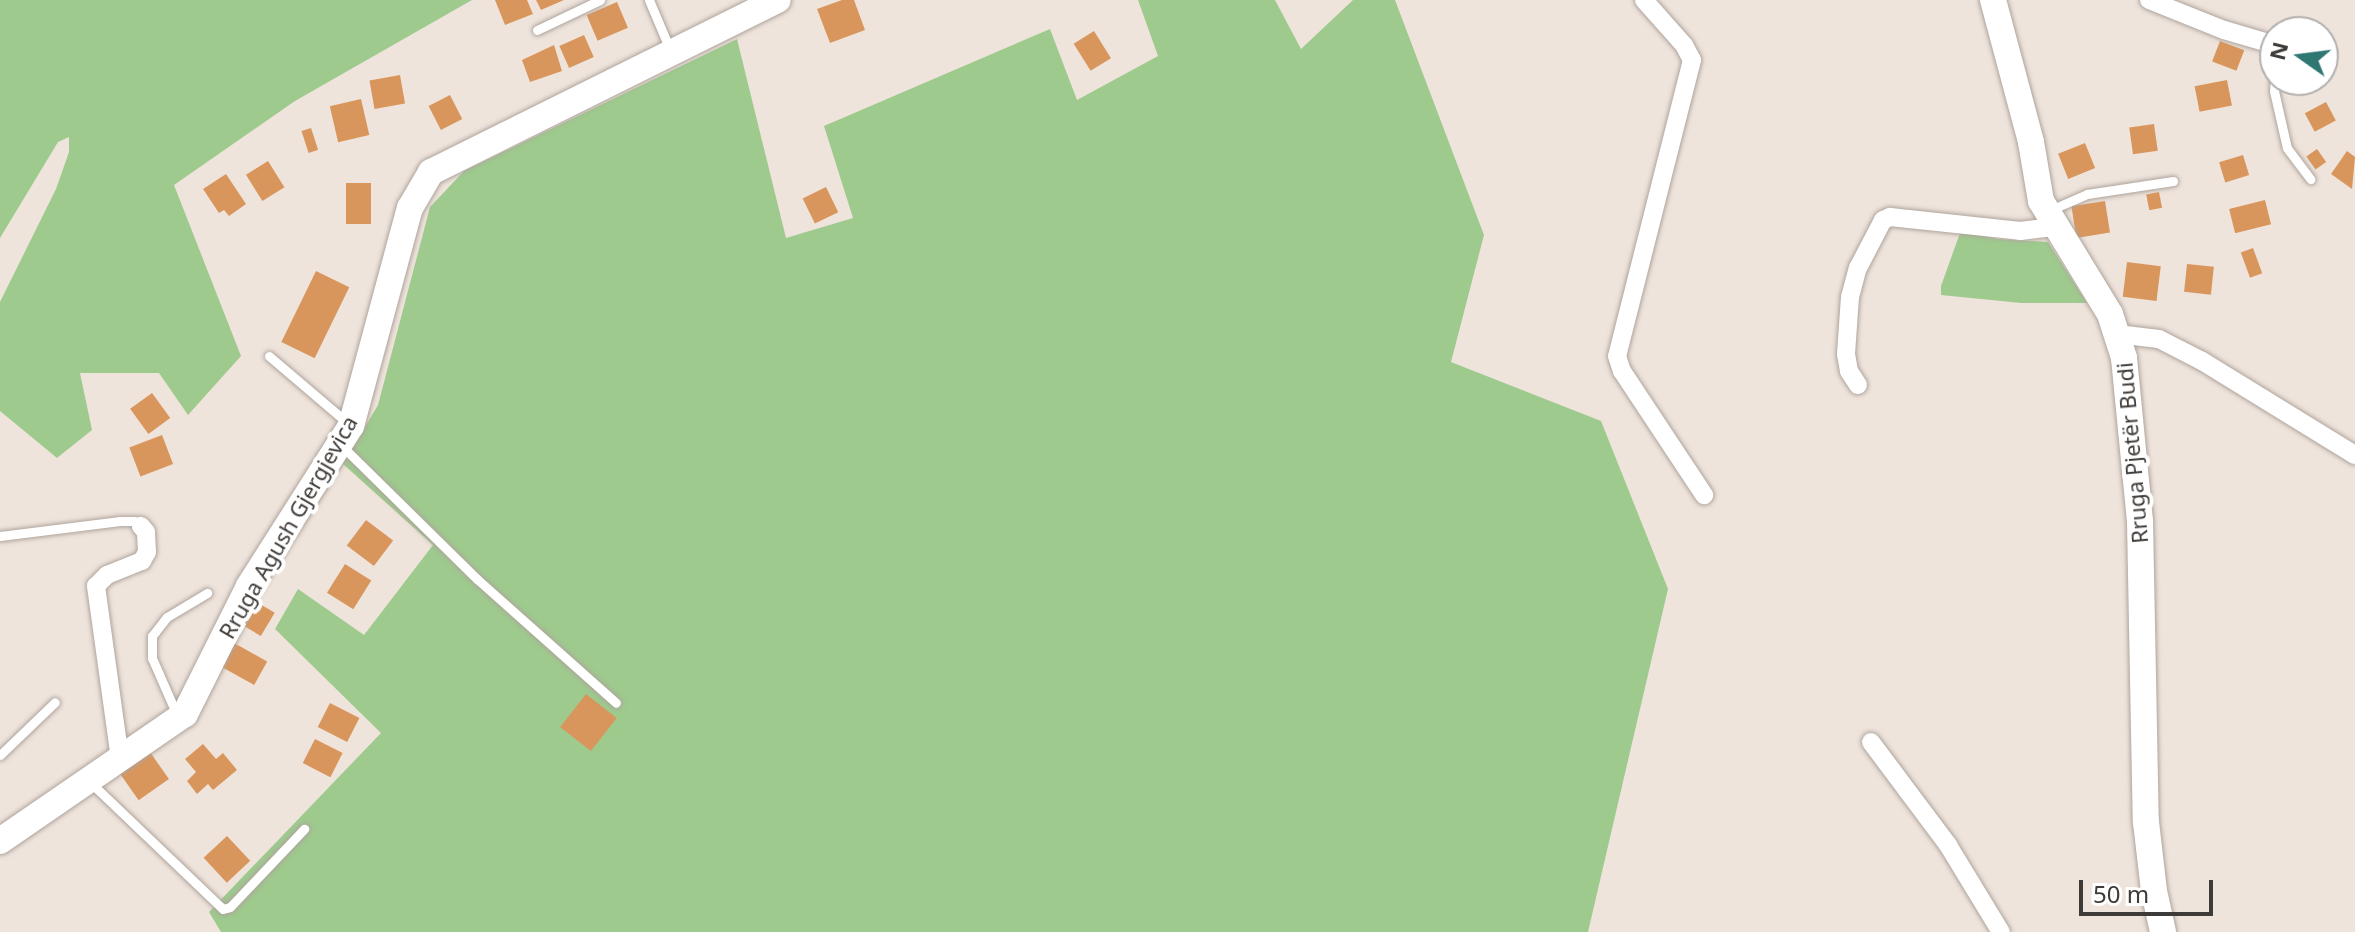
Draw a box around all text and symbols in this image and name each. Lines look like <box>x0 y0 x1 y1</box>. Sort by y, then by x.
north arrow <box>2259 16 2339 96</box>
text: N <box>2261 38 2294 63</box>
street label: Rruga Pjetër Budi <box>2111 361 2153 545</box>
street label: Rruga Agush Gjergjevica <box>213 411 363 643</box>
scale bar <box>2083 864 2217 914</box>
text: 50 m <box>2093 877 2149 910</box>

